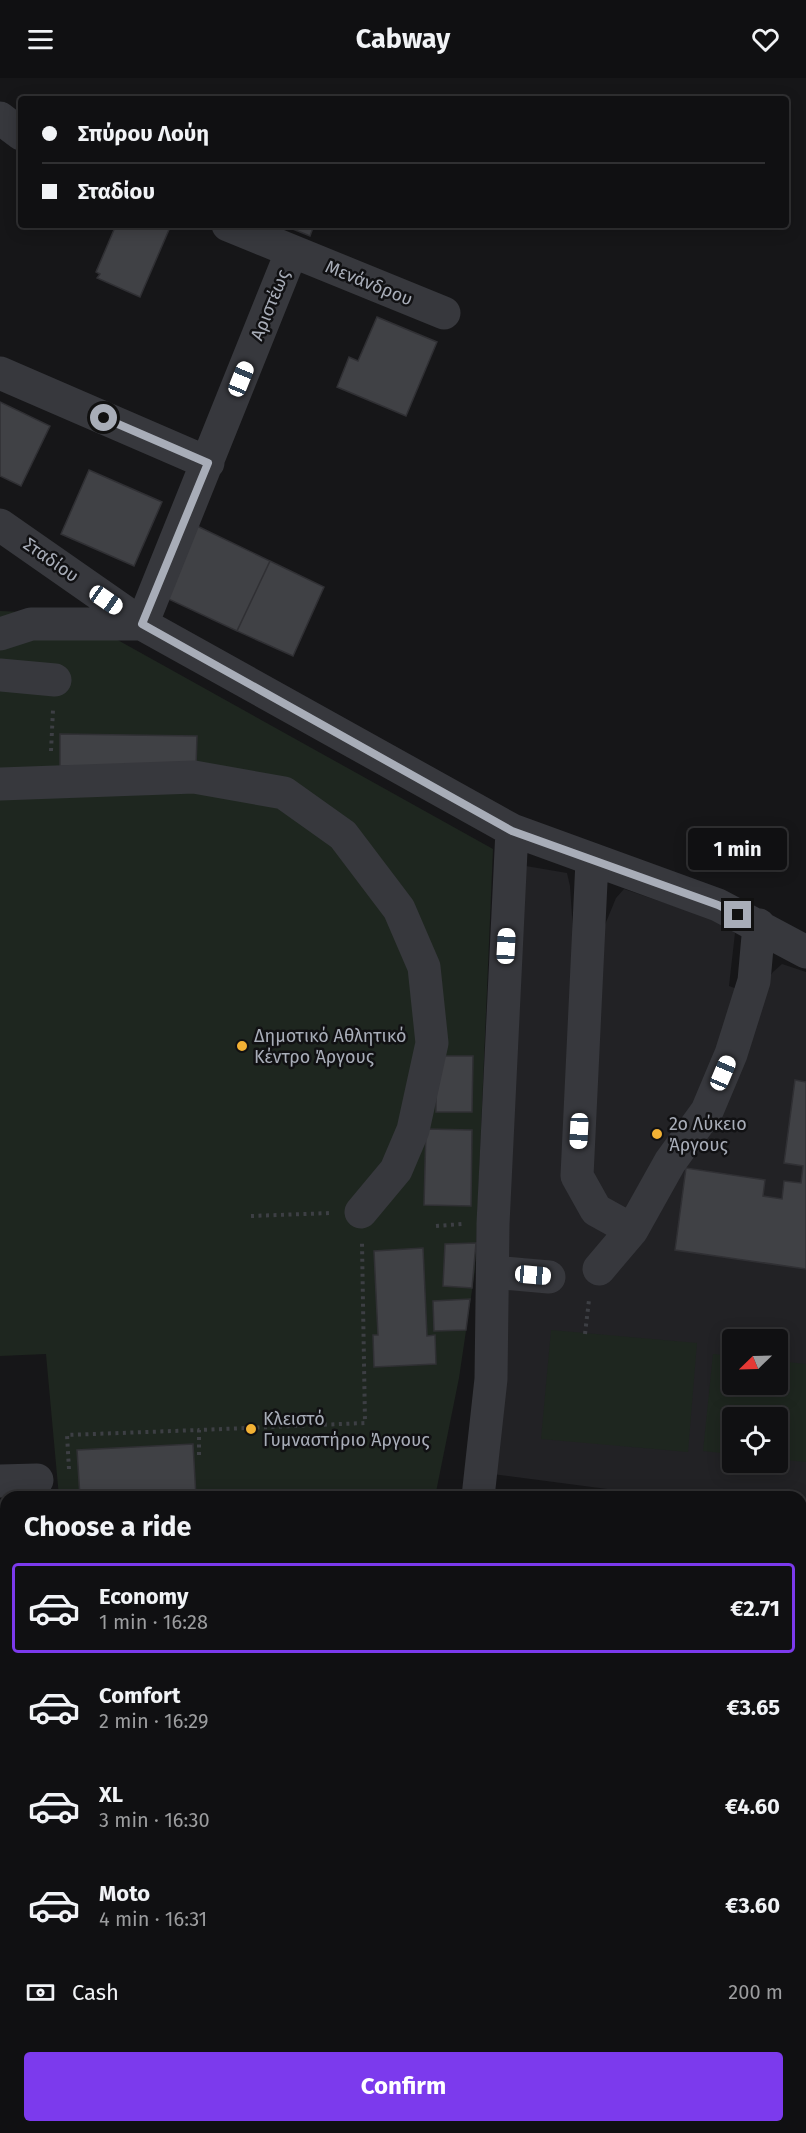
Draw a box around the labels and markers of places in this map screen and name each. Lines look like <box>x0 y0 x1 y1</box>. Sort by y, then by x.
place label: Δημοτικό Αθλητικό Κέντρο Άργους <box>254 1025 407 1068</box>
marker: Δημοτικό Αθλητικό Κέντρο Άργους <box>235 1039 249 1053</box>
place label: 2ο Λύκειο Άργους <box>669 1113 747 1156</box>
marker: 2ο Λύκειο Άργους <box>650 1127 664 1141</box>
place label: Κλειστό Γυμναστήριο Άργους <box>263 1408 430 1451</box>
marker: Κλειστό Γυμναστήριο Άργους <box>244 1422 258 1436</box>

